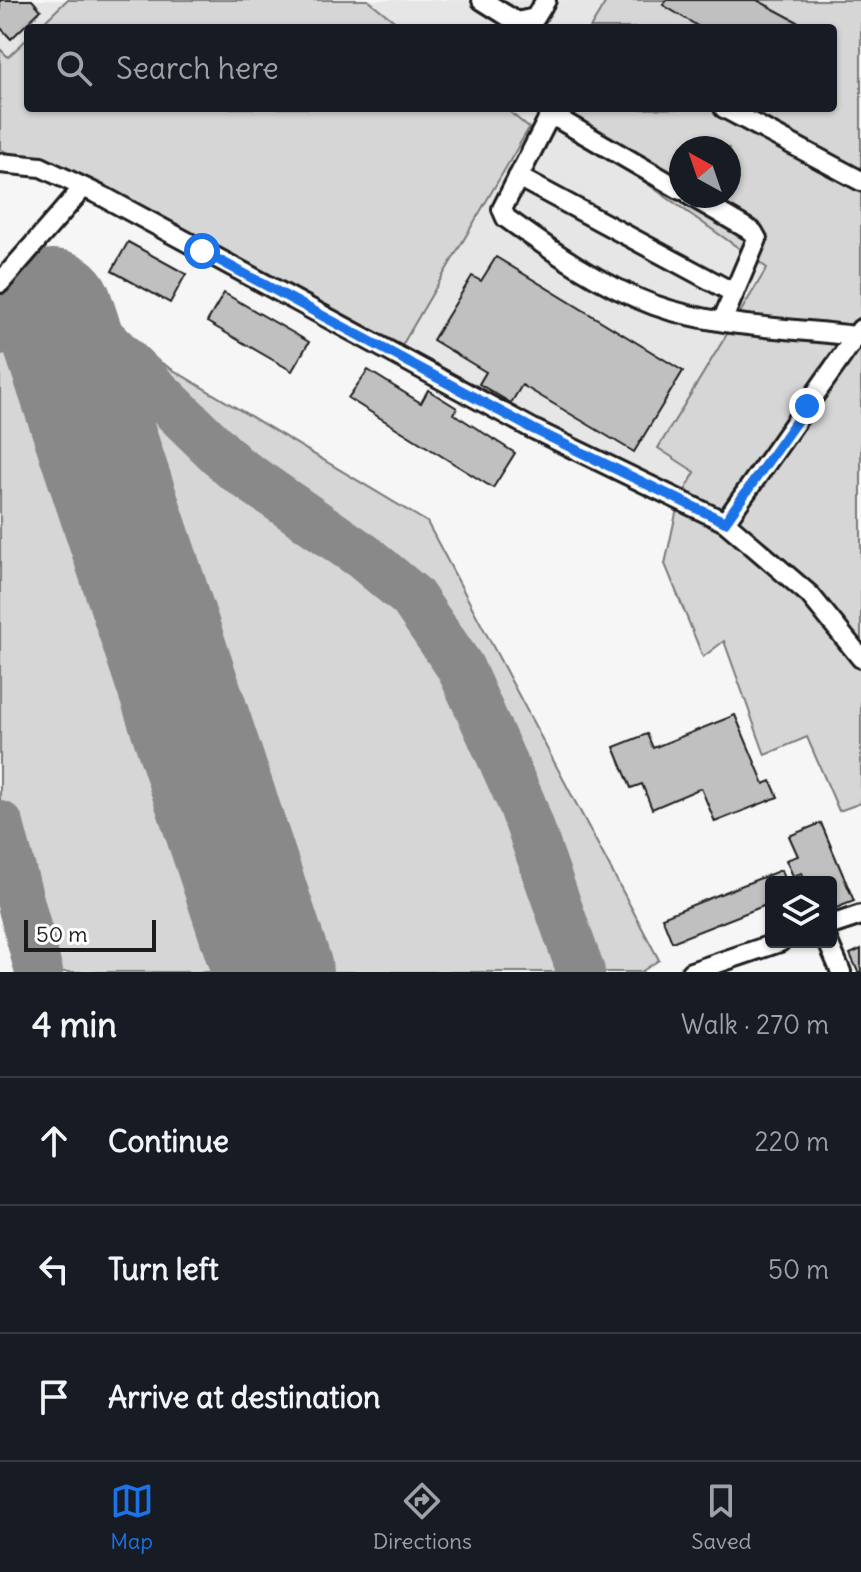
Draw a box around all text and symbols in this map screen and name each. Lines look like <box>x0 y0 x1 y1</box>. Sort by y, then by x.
search box <box>24 24 837 112</box>
icon: search <box>52 46 96 90</box>
text: Search here <box>116 49 279 87</box>
north arrow <box>669 136 741 208</box>
route start <box>184 233 220 269</box>
route end <box>789 388 825 424</box>
map controls <box>765 876 837 948</box>
button: layers <box>765 876 837 948</box>
scale bar <box>24 916 156 952</box>
text: 50 m <box>36 920 88 948</box>
text: 4 min <box>32 1003 117 1046</box>
text: Walk · 270 m <box>681 1008 829 1041</box>
icon: ahead <box>32 1119 76 1163</box>
text: Continue <box>108 1122 229 1160</box>
text: 220 m <box>754 1125 829 1158</box>
icon: left <box>32 1247 76 1291</box>
text: Turn left <box>108 1250 219 1288</box>
text: 50 m <box>768 1253 829 1286</box>
icon: arrive <box>32 1375 76 1419</box>
text: Arrive at destination <box>108 1378 380 1416</box>
tab: Map <box>110 1479 154 1555</box>
tab: Directions <box>373 1479 472 1555</box>
tab: Saved <box>691 1479 751 1555</box>

